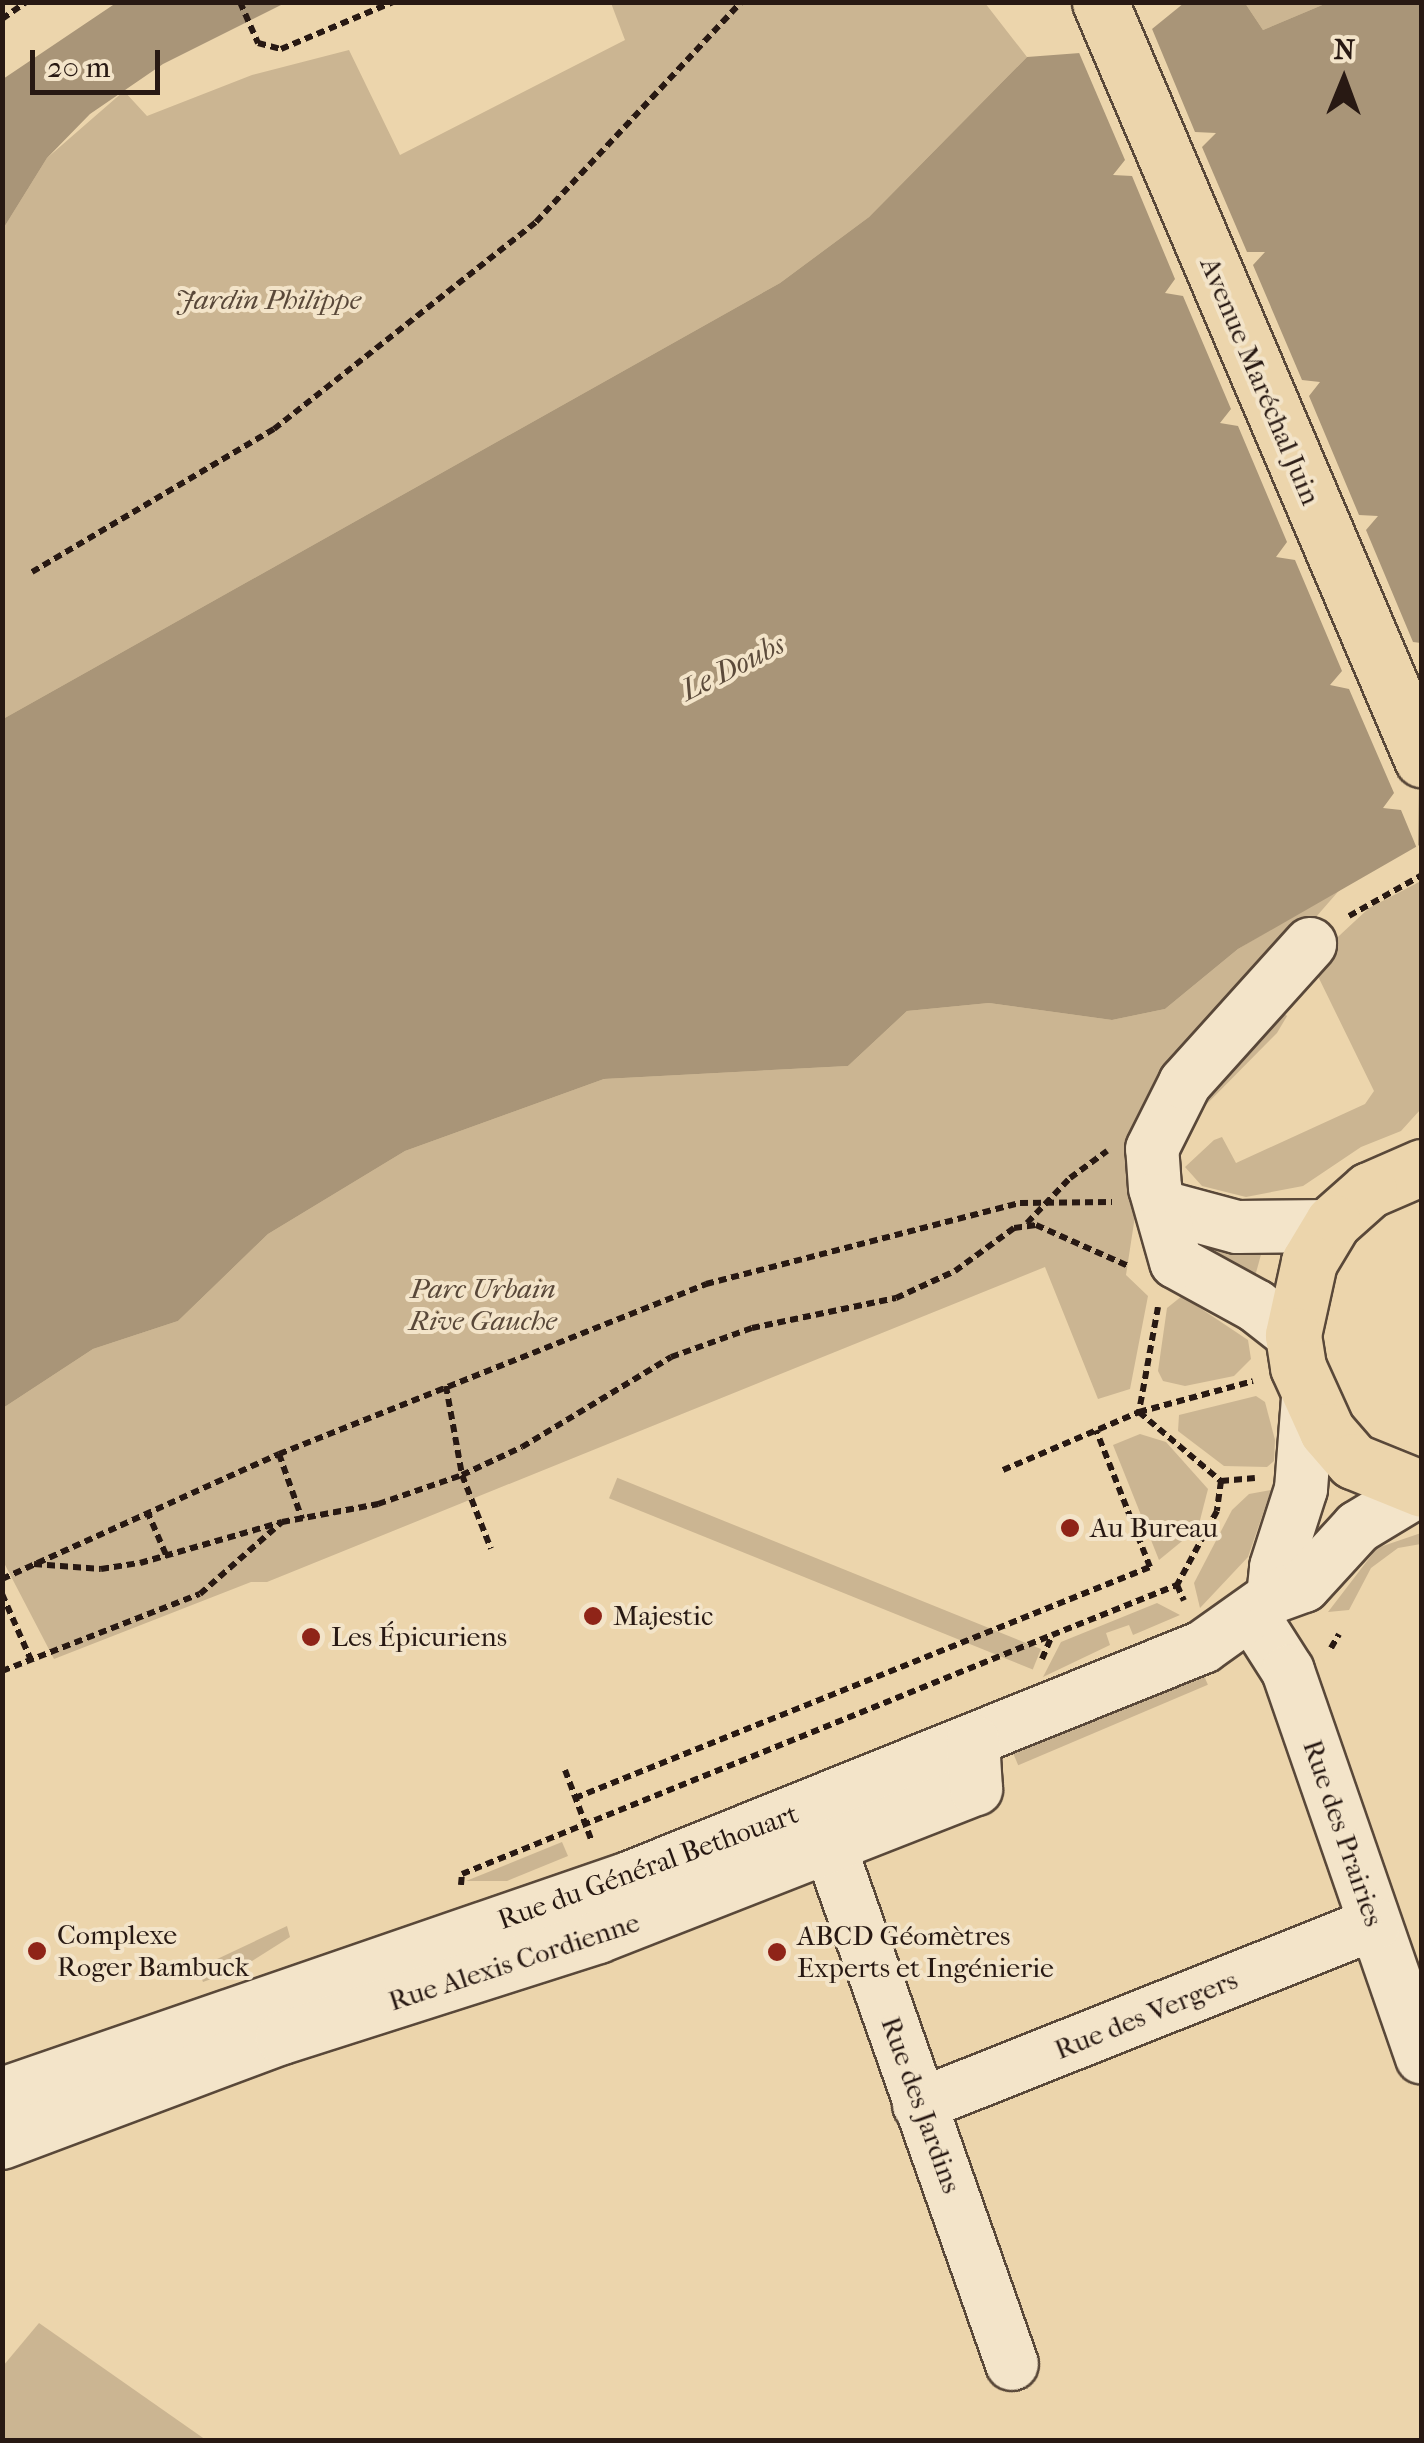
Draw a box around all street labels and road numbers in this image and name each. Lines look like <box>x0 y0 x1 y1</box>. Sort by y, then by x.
street label: Avenue Maréchal Juin <box>1193 252 1327 510</box>
street label: Rue des Prairies <box>1295 1735 1391 1931</box>
street label: Rue du Général Bethouart <box>493 1797 803 1937</box>
street label: Rue Alexis Cordienne <box>384 1906 644 2018</box>
street label: Rue des Vergers <box>1050 1963 1242 2067</box>
street label: Rue des Jardins <box>874 2012 968 2198</box>

